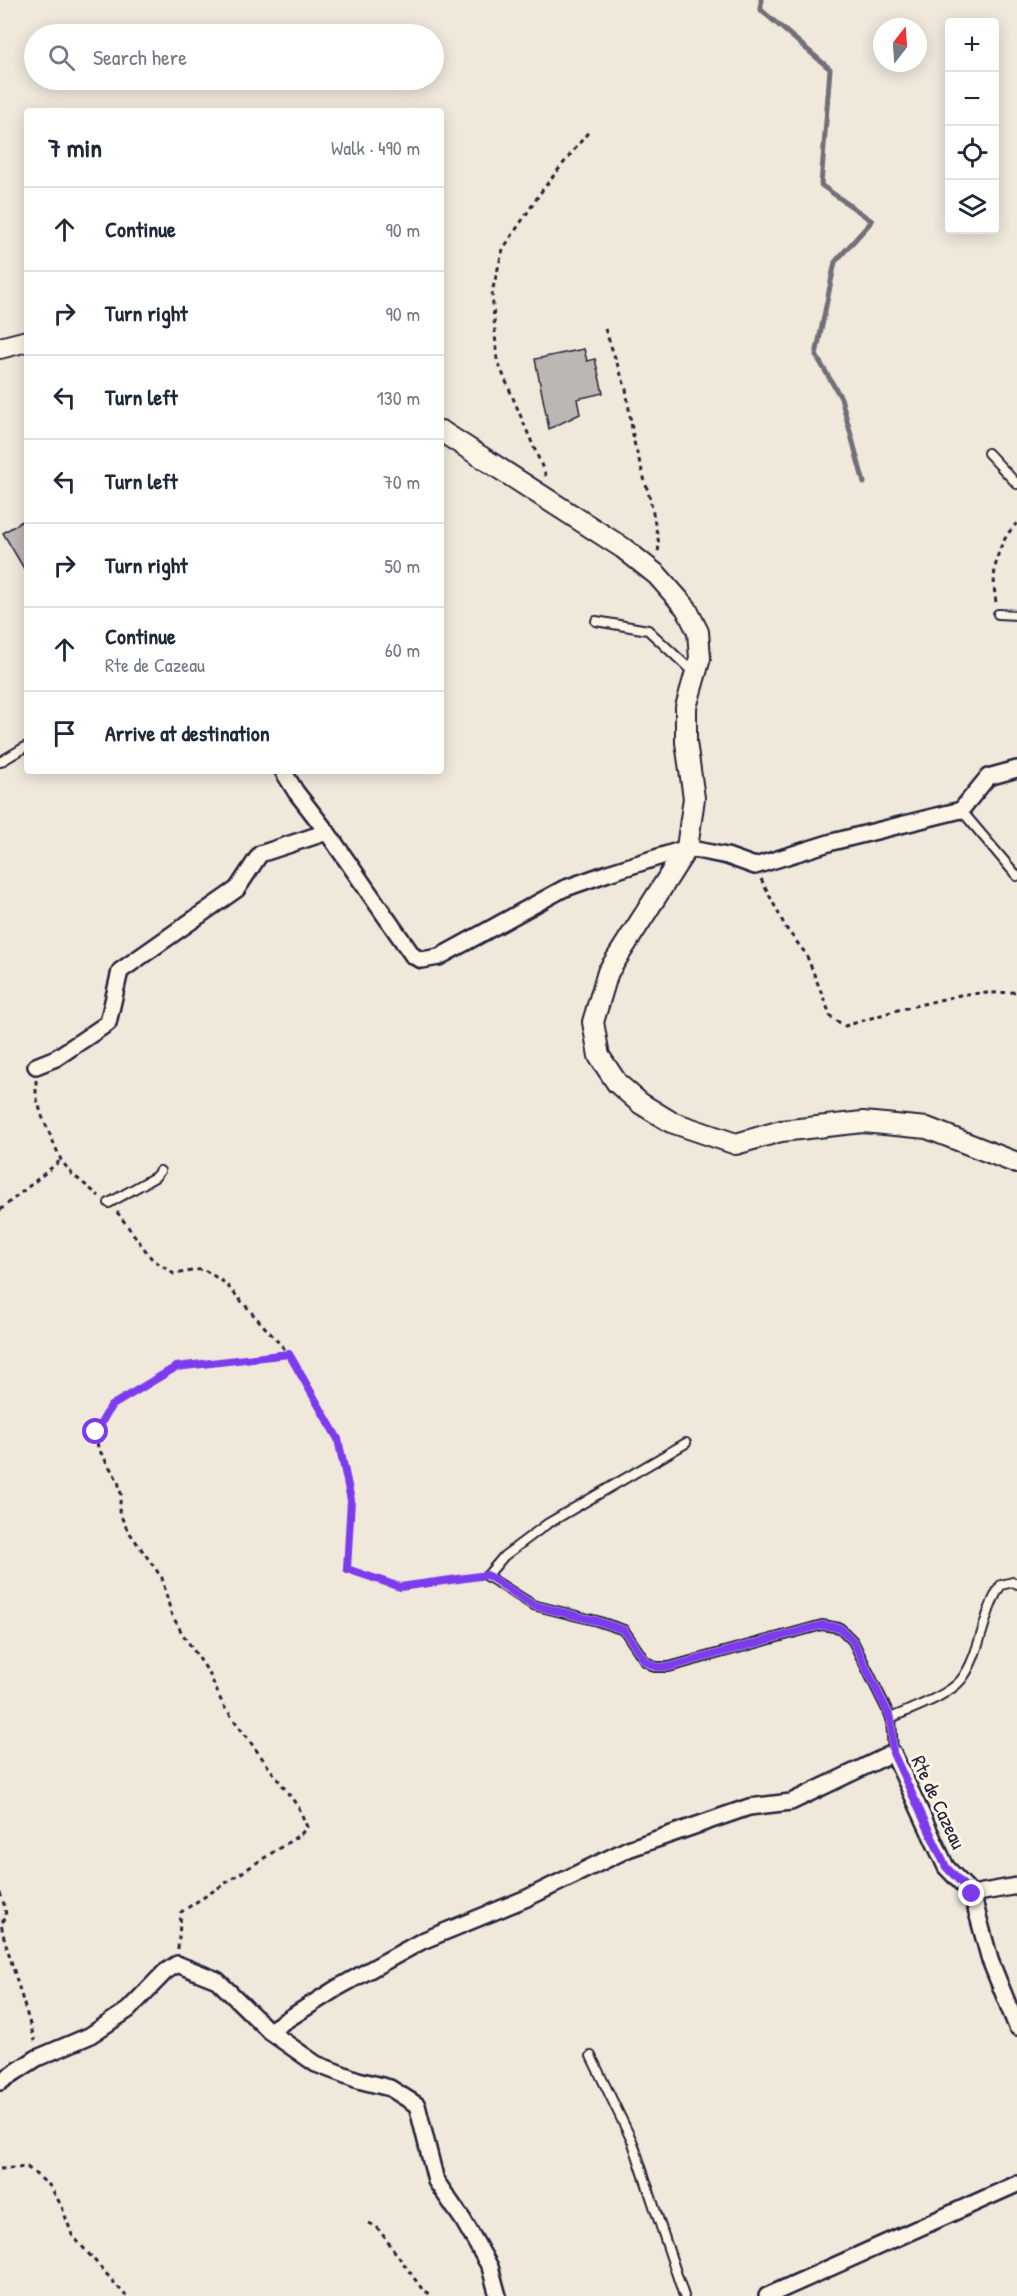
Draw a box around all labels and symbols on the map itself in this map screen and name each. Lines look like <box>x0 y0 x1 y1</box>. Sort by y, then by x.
north arrow <box>873 18 927 72</box>
route start <box>82 1418 108 1444</box>
street label: Rte de Cazeau <box>906 1751 972 1853</box>
route end <box>958 1880 984 1906</box>

